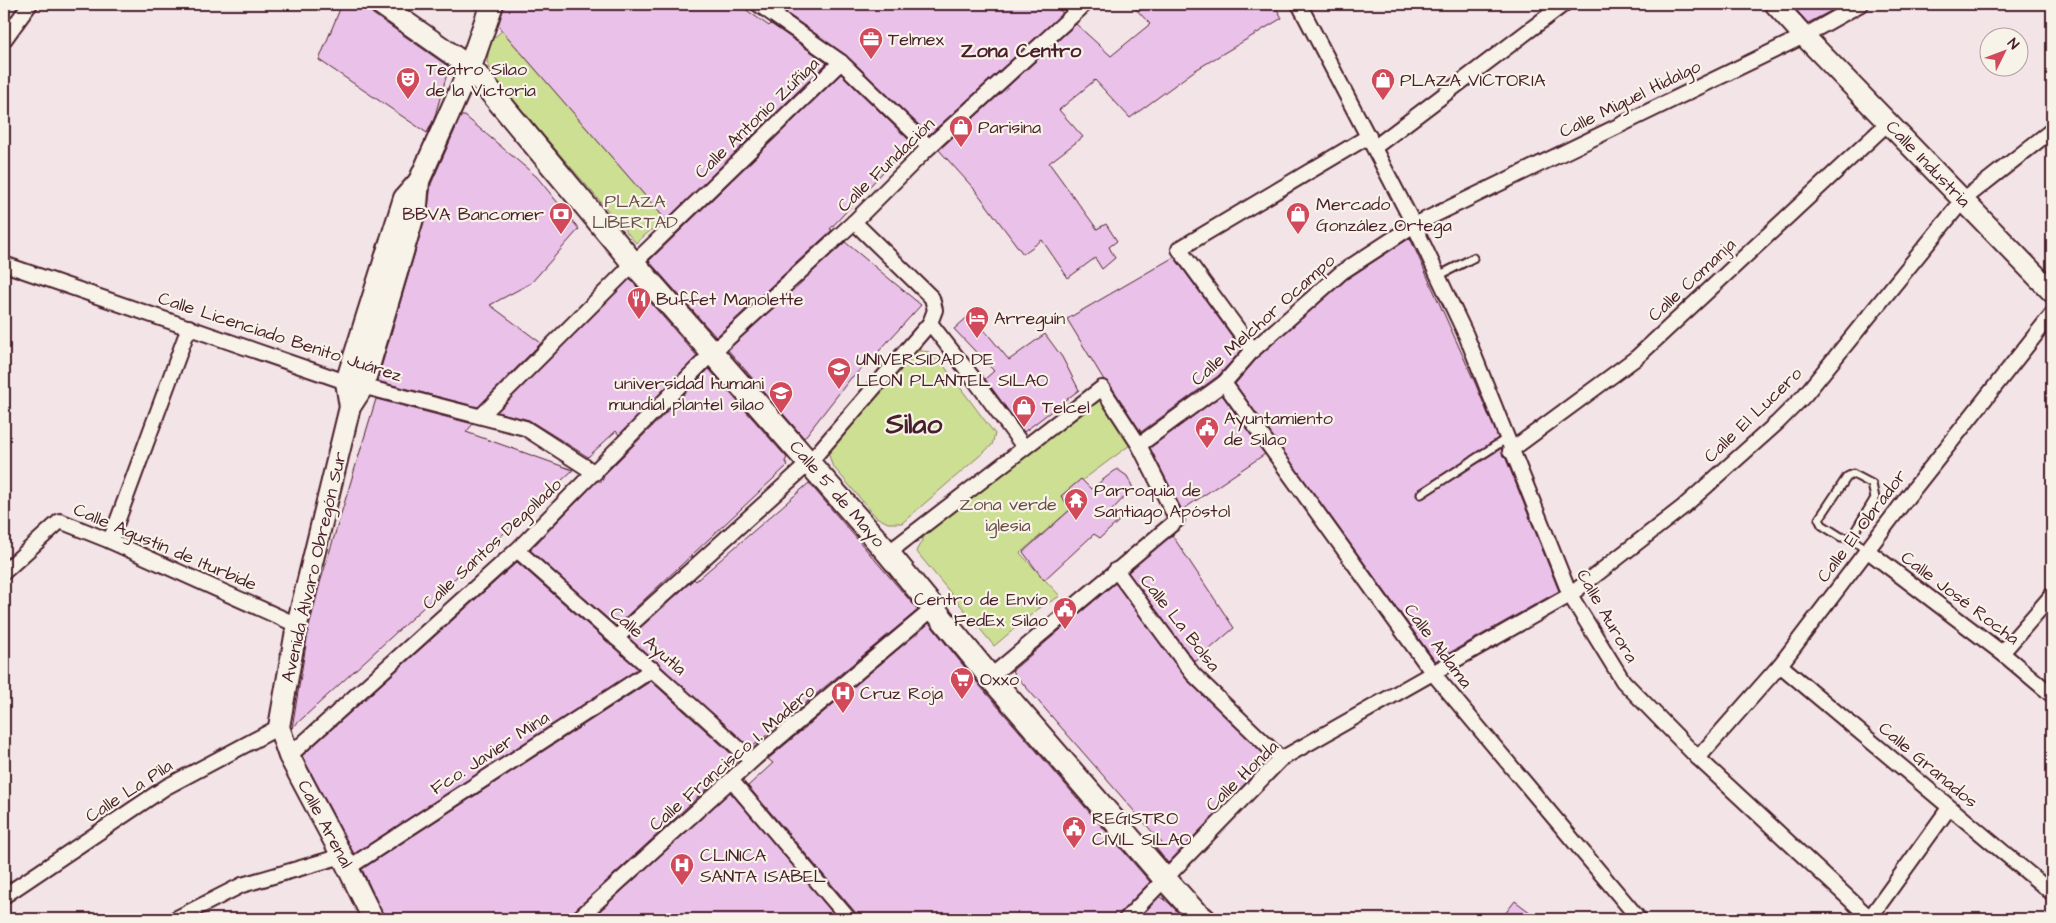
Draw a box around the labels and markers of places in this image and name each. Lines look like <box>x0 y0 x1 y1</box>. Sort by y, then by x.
office icon: Telmex <box>858 26 884 60</box>
place label: Telmex <box>888 27 945 52</box>
place label: Teatro Silao de la Victoria <box>426 57 536 103</box>
theatre icon: Teatro Silao de la Victoria <box>395 66 421 100</box>
shop icon: PLAZA VICTORIA <box>1370 67 1396 101</box>
place label: PLAZA VICTORIA <box>1400 68 1546 93</box>
shop icon: Parisina <box>948 114 974 148</box>
place label: Parisina <box>978 115 1041 140</box>
place label: Mercado González Ortega <box>1316 192 1452 239</box>
bank icon: BBVA Bancomer <box>548 201 574 235</box>
shop icon: Mercado González Ortega <box>1285 201 1311 235</box>
place label: BBVA Bancomer <box>402 202 544 227</box>
restaurant icon: Buffet Manolette <box>626 286 652 320</box>
place label: Buffet Manolette <box>656 287 804 312</box>
hotel icon: Arreguín <box>964 305 990 339</box>
place label: Arreguín <box>994 306 1065 332</box>
place label: UNIVERSIDAD DE LEON PLANTEL SILAO <box>856 347 1048 393</box>
school or university icon: UNIVERSIDAD DE LEON PLANTEL SILAO <box>826 356 852 390</box>
place label: universidad humani mundial plantel silao <box>609 371 764 417</box>
school or university icon: universidad humani mundial plantel silao <box>768 380 794 414</box>
shop icon: Telcel <box>1011 394 1037 428</box>
place label: Telcel <box>1042 395 1090 420</box>
place label: Ayuntamiento de Silao <box>1224 406 1333 452</box>
public building icon: Ayuntamiento de Silao <box>1194 415 1220 449</box>
place label: Parroquia de Santiago Apóstol <box>1094 478 1231 525</box>
temple icon: Parroquia de Santiago Apóstol <box>1063 487 1089 521</box>
place label: Centro de Envío FedEx Silao <box>914 587 1048 633</box>
public building icon: Centro de Envío FedEx Silao <box>1052 596 1078 630</box>
supermarket icon: Oxxo <box>949 666 975 700</box>
place label: Oxxo <box>980 667 1019 692</box>
hospital icon: Cruz Roja <box>830 680 856 714</box>
place label: Cruz Roja <box>860 681 943 706</box>
place label: REGISTRO CIVIL SILAO <box>1092 806 1192 852</box>
public building icon: REGISTRO CIVIL SILAO <box>1061 815 1087 849</box>
place label: CLINICA SANTA ISABEL <box>700 843 827 889</box>
hospital icon: CLINICA SANTA ISABEL <box>669 852 695 886</box>

